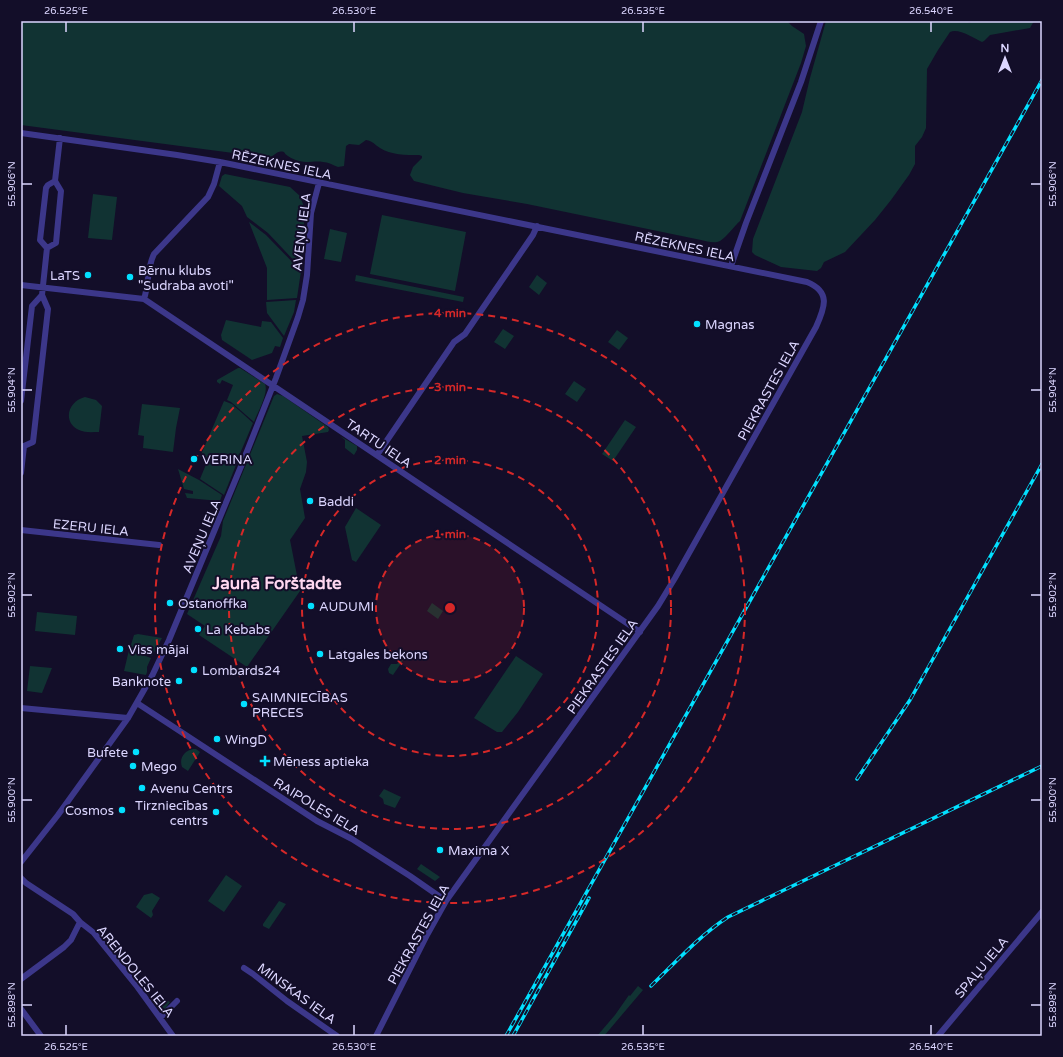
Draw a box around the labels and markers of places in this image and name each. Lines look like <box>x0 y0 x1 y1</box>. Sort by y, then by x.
place label: Bērnu klubs "Sudraba avoti" <box>138 263 234 294</box>
place label: LaTS <box>50 268 80 284</box>
marker: LaTS <box>83 270 93 280</box>
marker: Bērnu klubs "Sudraba avoti" <box>125 272 135 282</box>
place label: Magnas <box>705 317 755 333</box>
marker: Magnas <box>692 319 702 329</box>
place label: VERINA <box>202 452 253 468</box>
marker: VERINA <box>189 454 199 464</box>
place label: Baddi <box>318 494 354 510</box>
marker: Baddi <box>305 496 315 506</box>
place label: Ostanoffka <box>178 596 247 612</box>
marker: Ostanoffka <box>165 598 175 608</box>
place label: AUDUMI <box>319 599 374 615</box>
marker: AUDUMI <box>306 601 316 611</box>
centre of rings <box>443 601 457 615</box>
place label: La Kebabs <box>206 622 270 638</box>
marker: La Kebabs <box>193 624 203 634</box>
place label: Viss mājai <box>128 642 189 658</box>
marker: Viss mājai <box>115 644 125 654</box>
place label: Latgales bekons <box>328 647 428 663</box>
marker: Latgales bekons <box>315 649 325 659</box>
place label: Lombards24 <box>202 663 280 679</box>
marker: Lombards24 <box>189 665 199 675</box>
place label: Banknote <box>112 674 171 690</box>
marker: Banknote <box>174 676 184 686</box>
place label: SAIMNIECĪBAS PRECES <box>252 690 348 721</box>
marker: SAIMNIECĪBAS PRECES <box>239 699 249 709</box>
place label: WingD <box>225 732 267 748</box>
marker: WingD <box>212 734 222 744</box>
place label: Bufete <box>87 745 128 761</box>
marker: Bufete <box>131 747 141 757</box>
place label: Mēness aptieka <box>273 754 369 770</box>
marker: Mēness aptieka <box>260 756 270 766</box>
place label: Mego <box>141 759 177 775</box>
marker: Mego <box>128 761 138 771</box>
place label: Avenu Centrs <box>150 781 233 797</box>
marker: Avenu Centrs <box>137 783 147 793</box>
place label: Tirzniecības centrs <box>135 798 208 829</box>
place label: Cosmos <box>65 803 114 819</box>
marker: Cosmos <box>117 805 127 815</box>
marker: Tirzniecības centrs <box>211 807 221 817</box>
place label: Maxima X <box>448 843 510 859</box>
marker: Maxima X <box>435 845 445 855</box>

